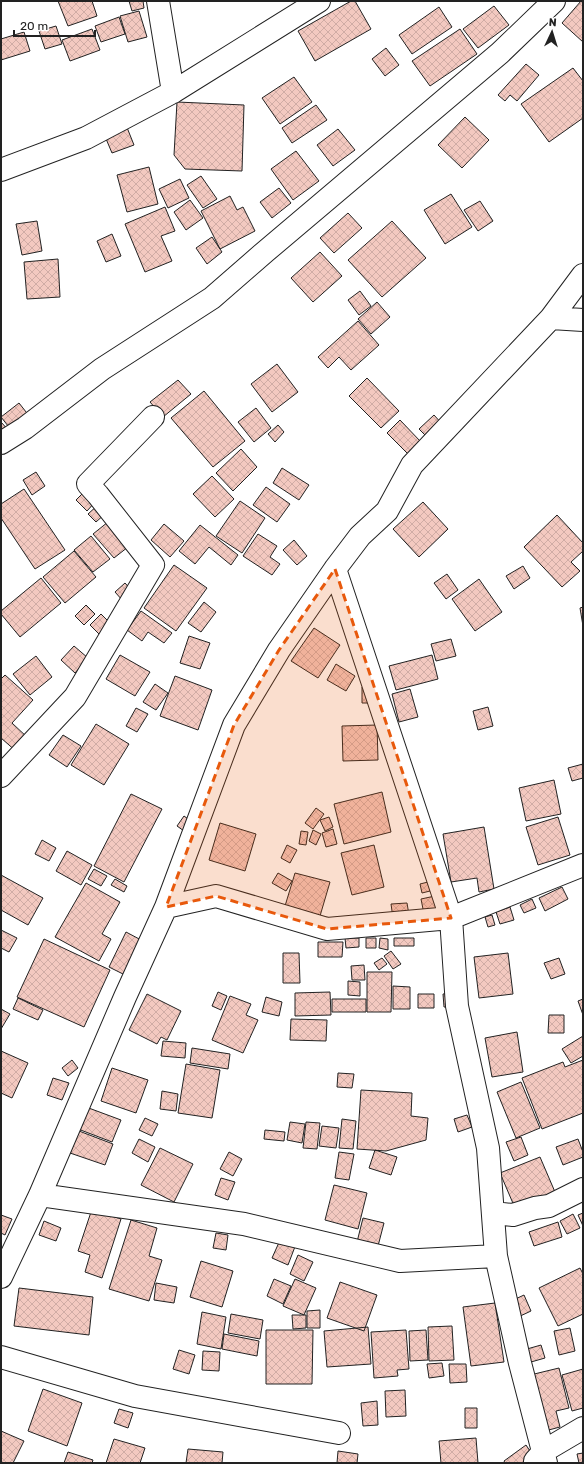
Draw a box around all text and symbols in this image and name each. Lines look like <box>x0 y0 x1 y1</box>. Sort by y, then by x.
scale bar <box>14 12 95 38</box>
north arrow <box>532 12 572 52</box>
text: N <box>548 16 557 29</box>
text: 20 m <box>20 19 48 33</box>

